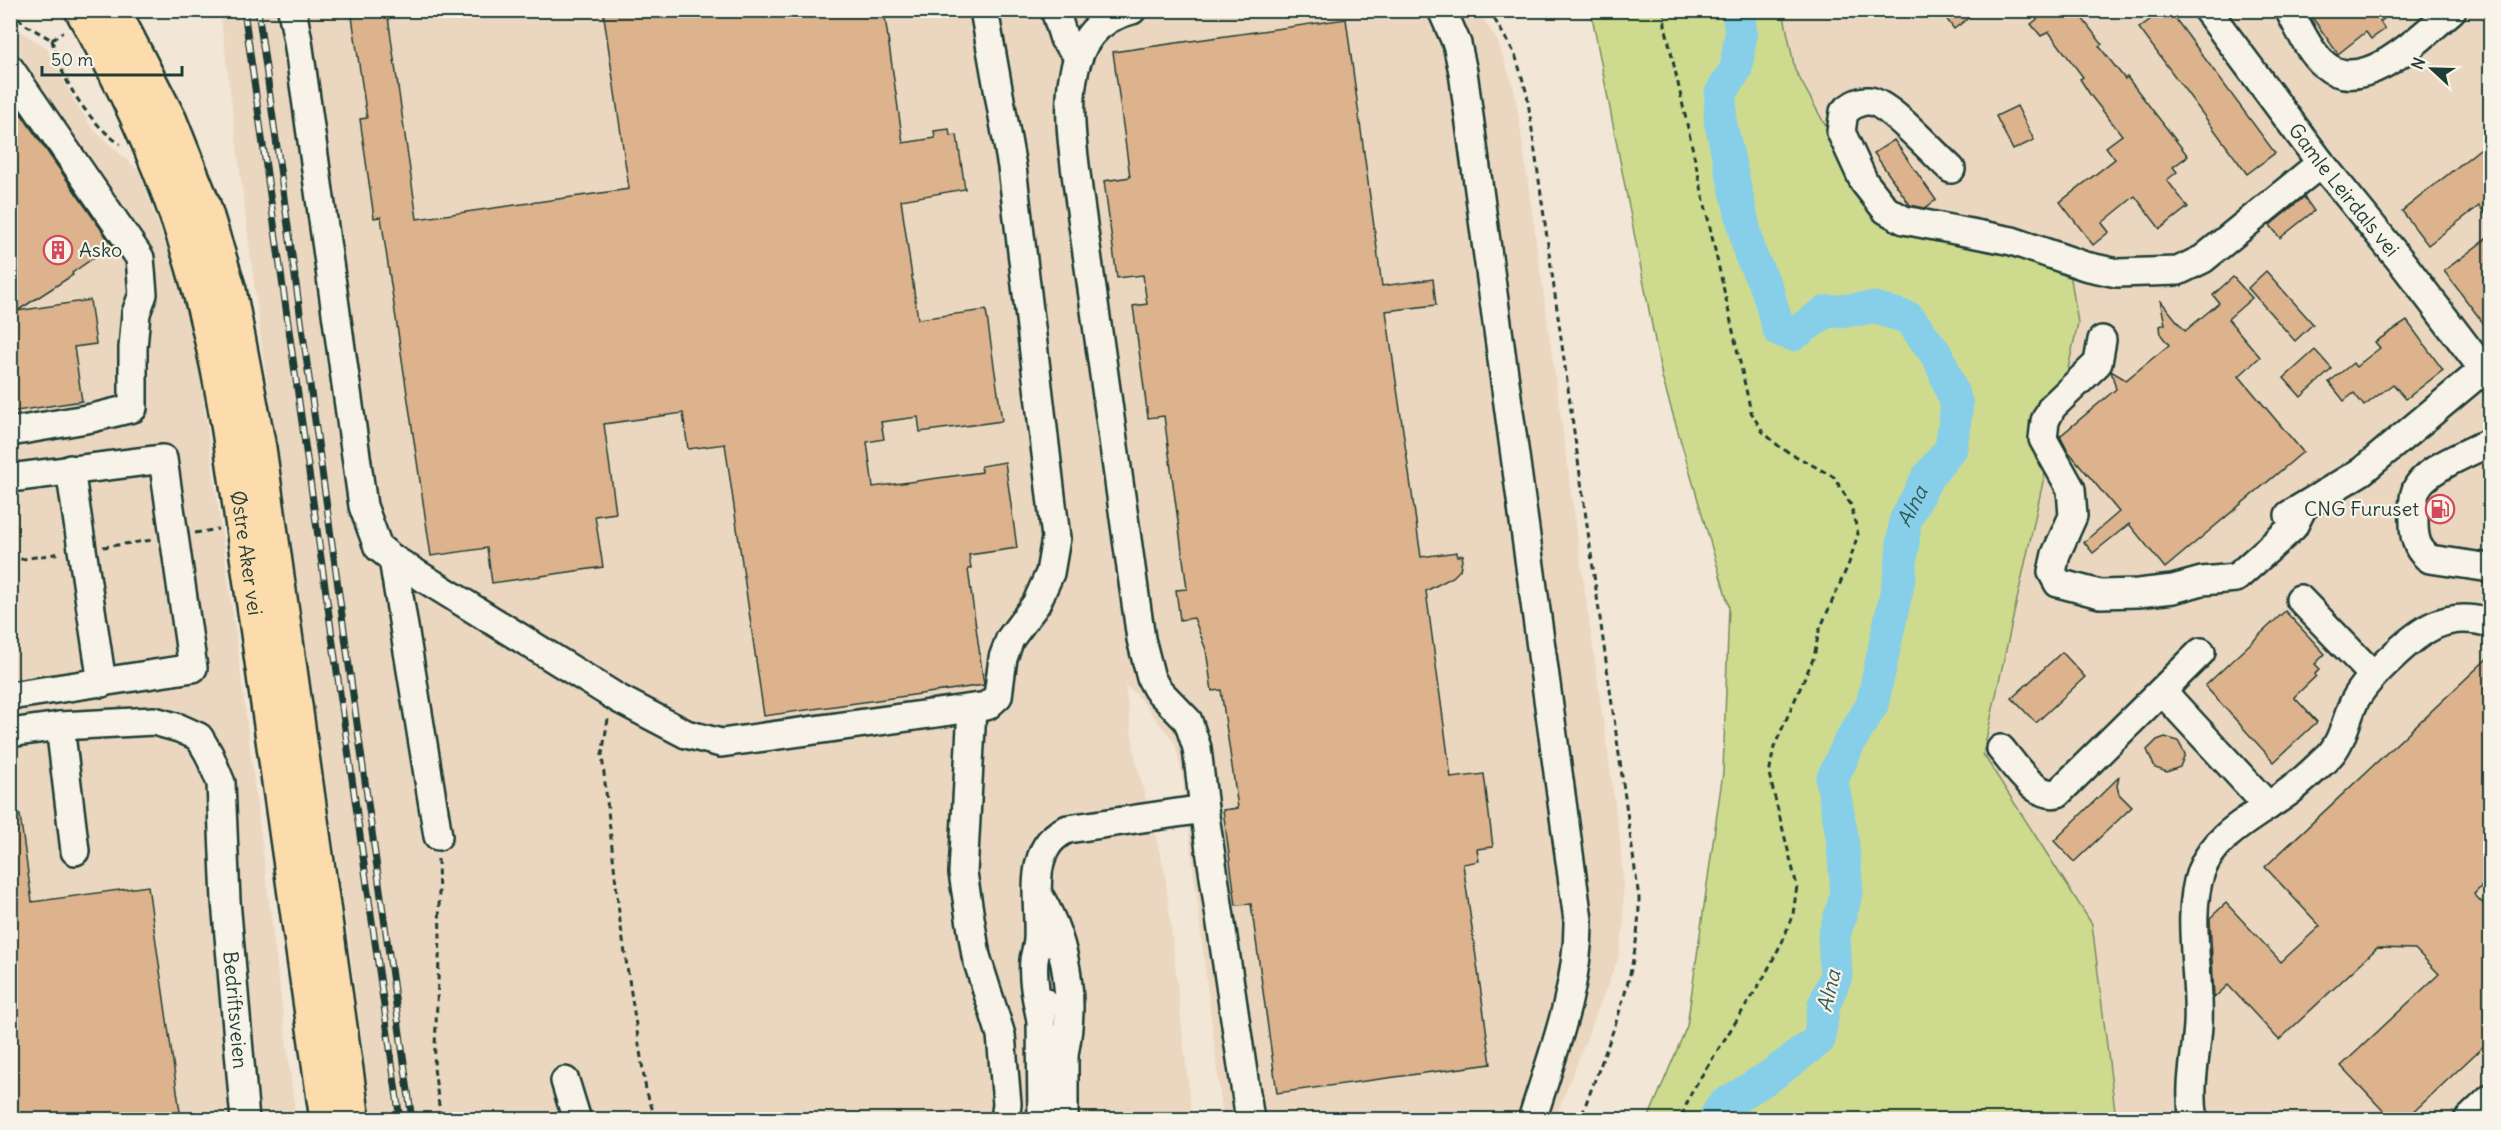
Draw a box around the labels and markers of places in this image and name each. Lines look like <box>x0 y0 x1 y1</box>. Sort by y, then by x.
building icon: Asko <box>42 234 74 266</box>
place label: Asko <box>79 237 122 262</box>
fuel station icon: CNG Furuset <box>2424 493 2456 525</box>
place label: CNG Furuset <box>2304 496 2419 521</box>

